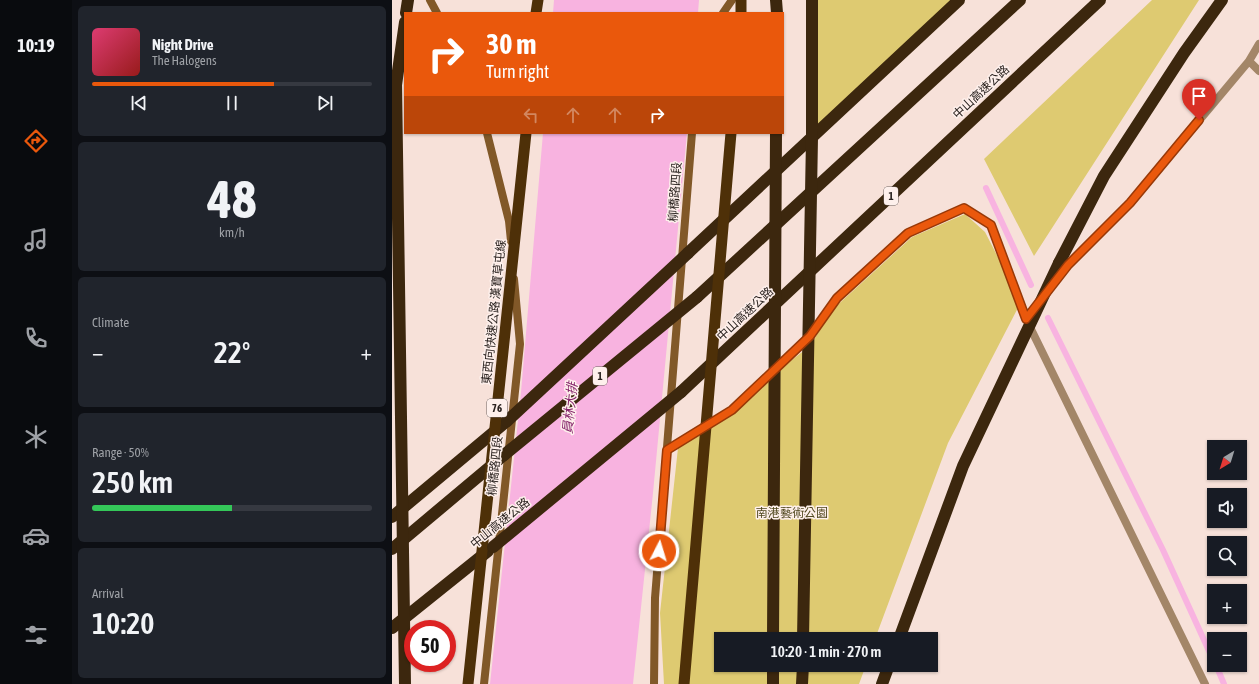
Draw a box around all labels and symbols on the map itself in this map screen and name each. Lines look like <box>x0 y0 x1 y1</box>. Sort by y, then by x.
street label: 中山高速公路 <box>950 62 1012 122</box>
pin <box>1182 79 1216 120</box>
street label: 柳橋路四段 <box>666 162 684 222</box>
road number: 1 <box>884 187 898 205</box>
street label: 東西向快速公路 漢寶草屯線 <box>479 239 509 385</box>
street label: 中山高速公路 <box>714 284 776 344</box>
road number: 1 <box>593 367 607 385</box>
water label: 員林大排 <box>560 379 580 435</box>
road number: 76 <box>487 399 507 417</box>
street label: 柳橋路四段 <box>485 435 505 497</box>
north arrow <box>1207 440 1247 480</box>
street label: 中山高速公路 <box>468 495 532 551</box>
park label: 南港藝術公園 <box>756 506 828 520</box>
position arrow <box>638 530 680 572</box>
speed limit sign: 50 <box>404 620 456 672</box>

